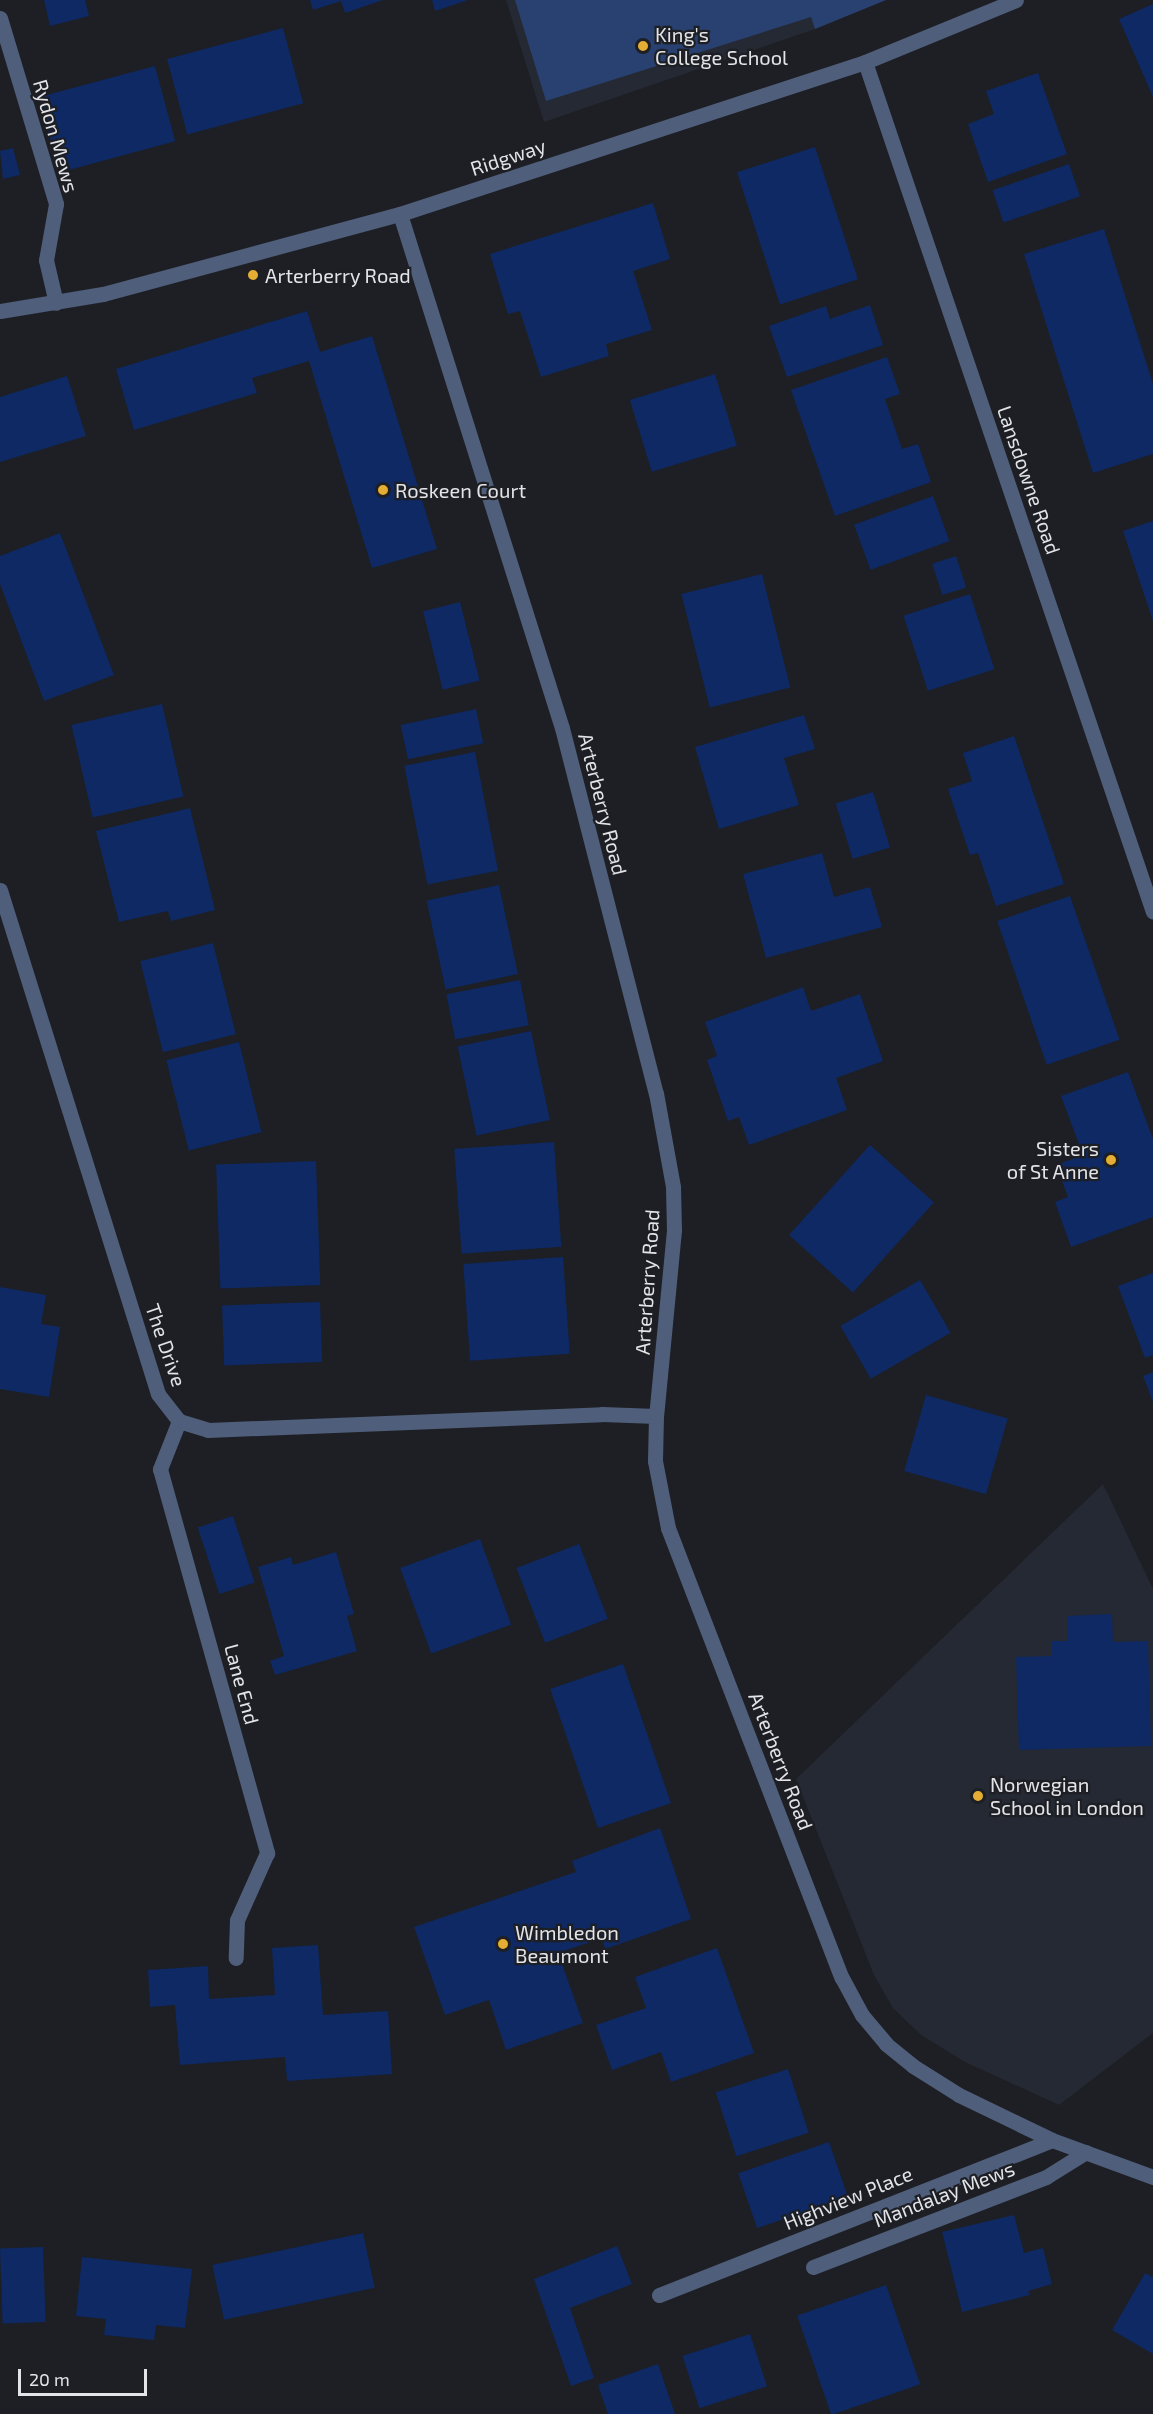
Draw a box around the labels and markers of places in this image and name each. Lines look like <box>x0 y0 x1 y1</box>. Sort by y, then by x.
place label: King's College School <box>655 22 788 69</box>
marker: King's College School <box>636 39 650 53</box>
place label: Arterberry Road <box>265 263 411 287</box>
marker: Arterberry Road <box>246 268 260 282</box>
place label: Roskeen Court <box>395 478 526 502</box>
marker: Roskeen Court <box>376 483 390 497</box>
place label: Sisters of St Anne <box>1006 1136 1099 1183</box>
marker: Sisters of St Anne <box>1104 1153 1118 1167</box>
place label: Norwegian School in London <box>990 1772 1144 1819</box>
marker: Norwegian School in London <box>971 1789 985 1803</box>
place label: Wimbledon Beaumont <box>515 1920 619 1967</box>
marker: Wimbledon Beaumont <box>496 1937 510 1951</box>

